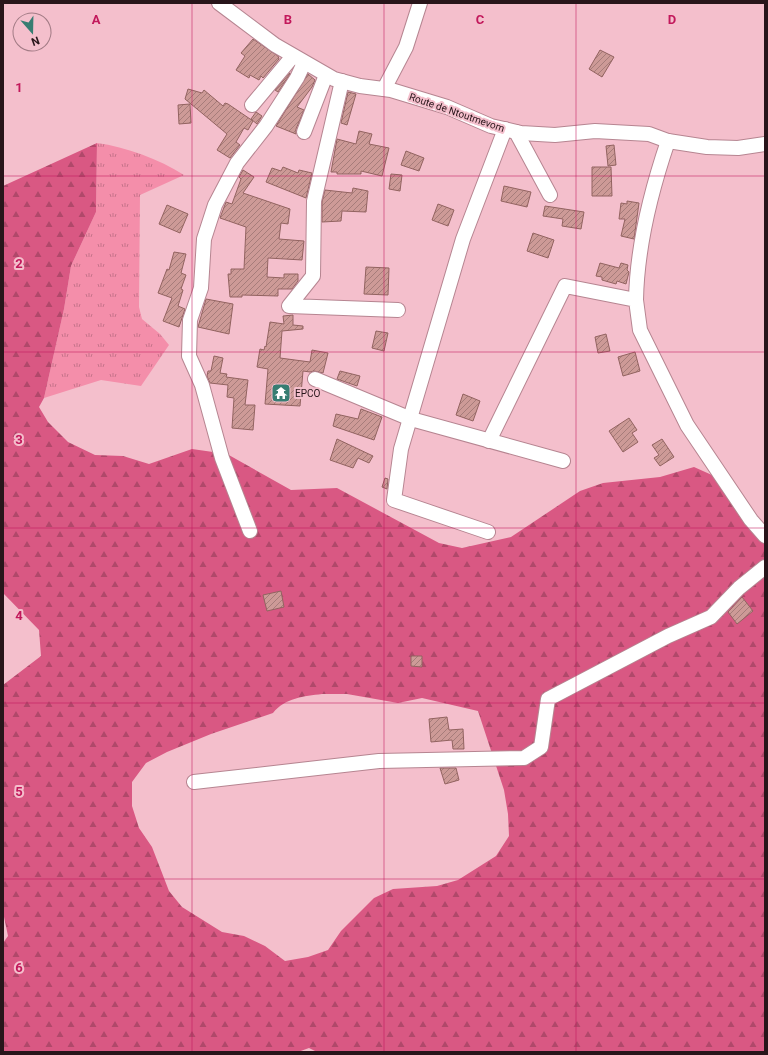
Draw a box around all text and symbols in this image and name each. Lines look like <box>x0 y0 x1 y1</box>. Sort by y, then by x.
north arrow <box>12 12 52 52</box>
text: A <box>92 12 101 27</box>
text: B <box>284 12 292 27</box>
text: C <box>476 12 485 27</box>
text: D <box>668 12 676 27</box>
text: N <box>29 33 41 48</box>
text: 1 <box>15 80 23 95</box>
street label: Route de Ntoutmevom <box>408 91 506 134</box>
text: 2 <box>15 256 23 271</box>
temple icon: EPCO <box>270 382 292 404</box>
place label: EPCO <box>295 388 321 399</box>
text: 3 <box>15 432 23 447</box>
text: 4 <box>15 608 23 623</box>
text: 5 <box>15 784 23 799</box>
text: 6 <box>15 960 23 975</box>

